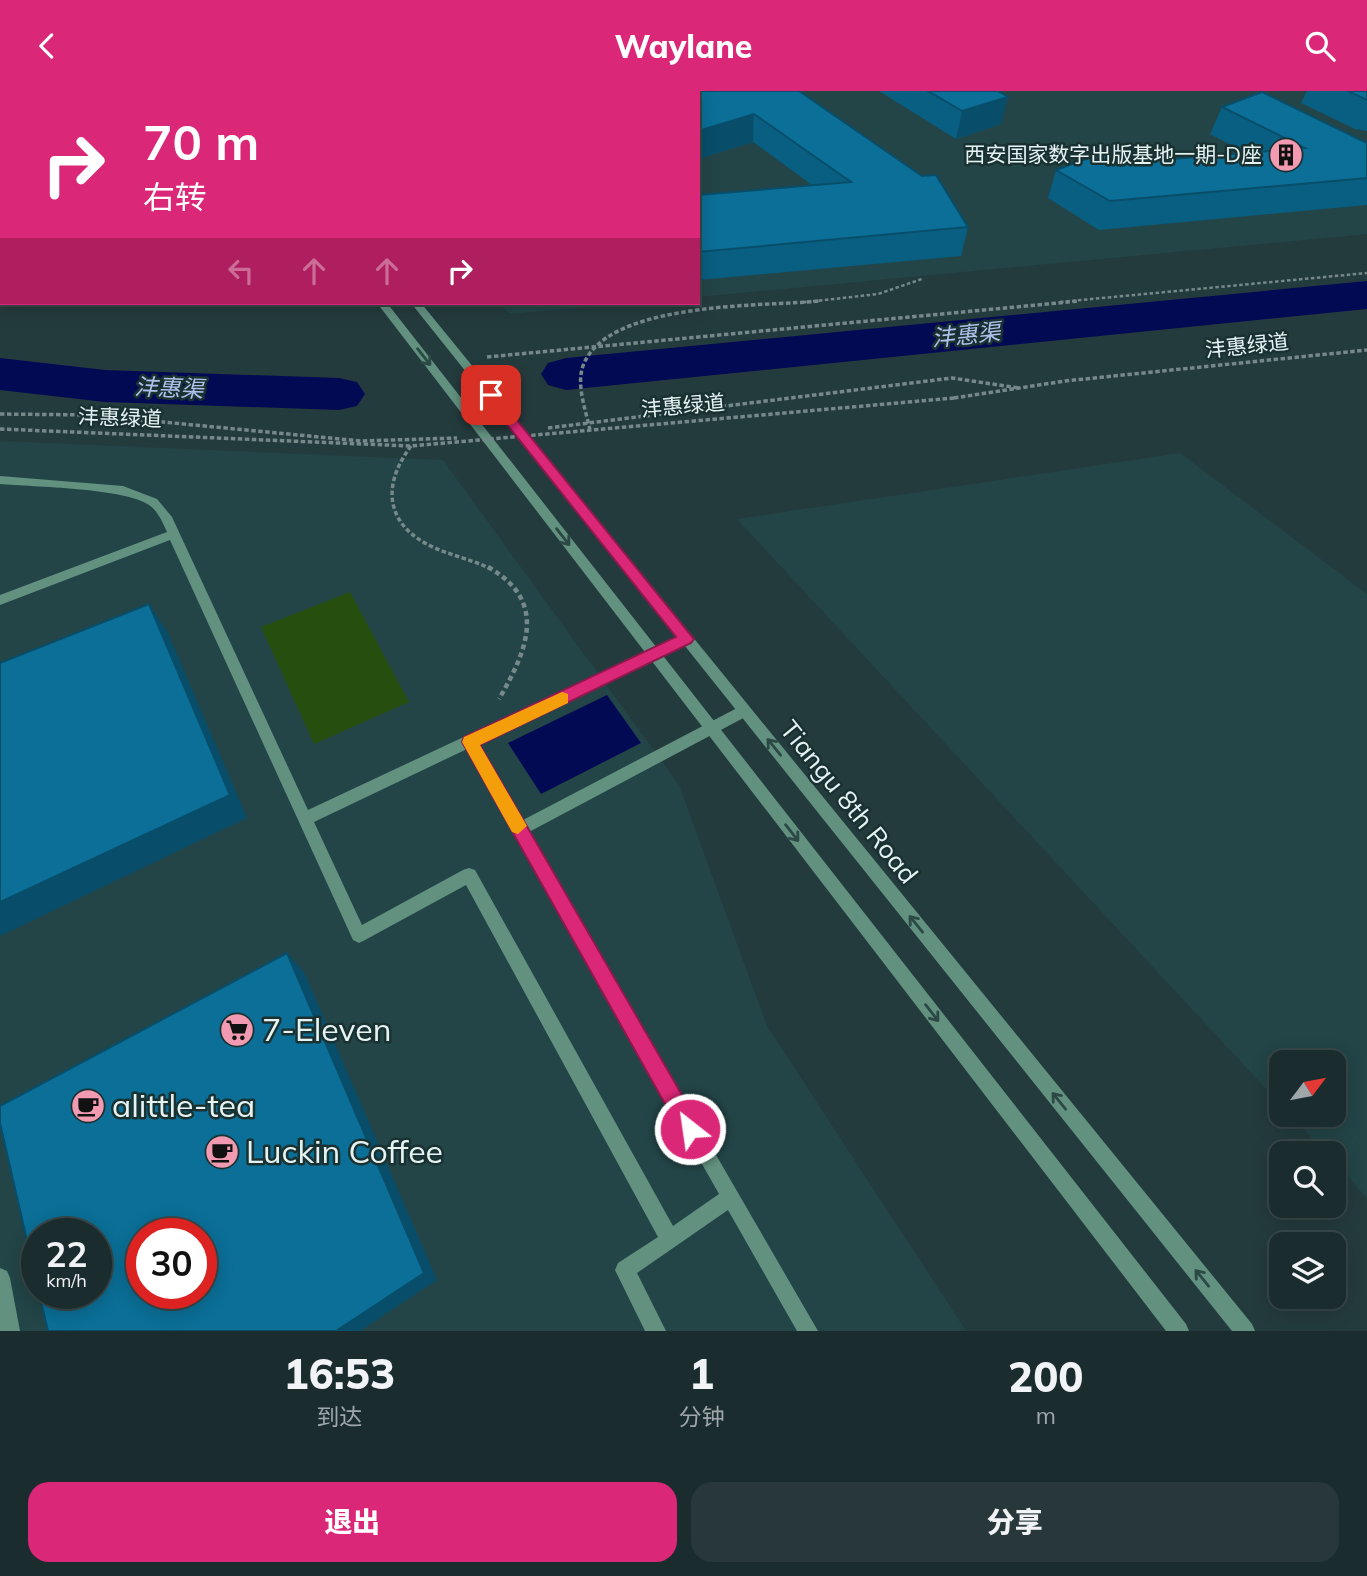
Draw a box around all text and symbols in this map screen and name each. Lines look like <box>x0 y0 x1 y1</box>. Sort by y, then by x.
text: Waylane <box>615 26 752 66</box>
icon: back <box>28 27 66 65</box>
icon: search <box>1301 27 1339 65</box>
text: 70 m <box>143 111 259 172</box>
icon: right <box>28 119 119 210</box>
building icon: 西安国家数字出版基地一期-D座 <box>1267 136 1305 174</box>
place label: 西安国家数字出版基地一期-D座 <box>964 141 1262 167</box>
text: 右转 <box>143 177 207 217</box>
icon: left <box>222 252 260 290</box>
icon: ahead <box>295 252 333 290</box>
icon: ahead <box>368 252 406 290</box>
icon: right <box>441 252 479 290</box>
water label: 沣惠渠 <box>930 316 1005 353</box>
street label: 沣惠绿道 <box>1204 328 1290 362</box>
one-way arrow <box>416 347 431 366</box>
pin <box>461 365 521 425</box>
water label: 沣惠渠 <box>134 372 207 403</box>
icon: arrive <box>472 376 510 414</box>
street label: 沣惠绿道 <box>640 388 726 422</box>
street label: 沣惠绿道 <box>78 403 162 431</box>
one-way arrow <box>555 527 570 546</box>
street label: Tiangu 8th Road <box>773 713 925 890</box>
one-way arrow <box>766 738 781 756</box>
one-way arrow <box>785 823 800 842</box>
one-way arrow <box>909 915 924 933</box>
one-way arrow <box>924 1003 939 1021</box>
place label: 7-Eleven <box>262 1009 391 1049</box>
supermarket icon: 7-Eleven <box>218 1011 256 1049</box>
north arrow <box>1269 1050 1346 1127</box>
map controls <box>1269 1050 1346 1309</box>
place label: alittle-tea <box>112 1085 255 1125</box>
cafe icon: alittle-tea <box>69 1087 107 1125</box>
position arrow <box>653 1092 727 1166</box>
one-way arrow <box>1052 1092 1067 1110</box>
place label: Luckin Coffee <box>246 1131 443 1171</box>
cafe icon: Luckin Coffee <box>203 1133 241 1171</box>
button: search <box>1269 1141 1346 1218</box>
speed limit sign: 30 <box>126 1218 217 1309</box>
text: 22 <box>45 1232 88 1276</box>
button: layers <box>1269 1232 1346 1309</box>
text: km/h <box>46 1269 87 1292</box>
one-way arrow <box>1195 1269 1210 1287</box>
text: 16:53 <box>283 1347 395 1400</box>
text: 1 <box>689 1347 714 1400</box>
text: 200 <box>1008 1350 1084 1403</box>
text: m <box>1036 1401 1056 1430</box>
text: 到达 <box>316 1402 362 1431</box>
text: 分钟 <box>679 1402 725 1431</box>
button: 退出 <box>28 1482 677 1562</box>
button: 分享 <box>691 1482 1339 1562</box>

